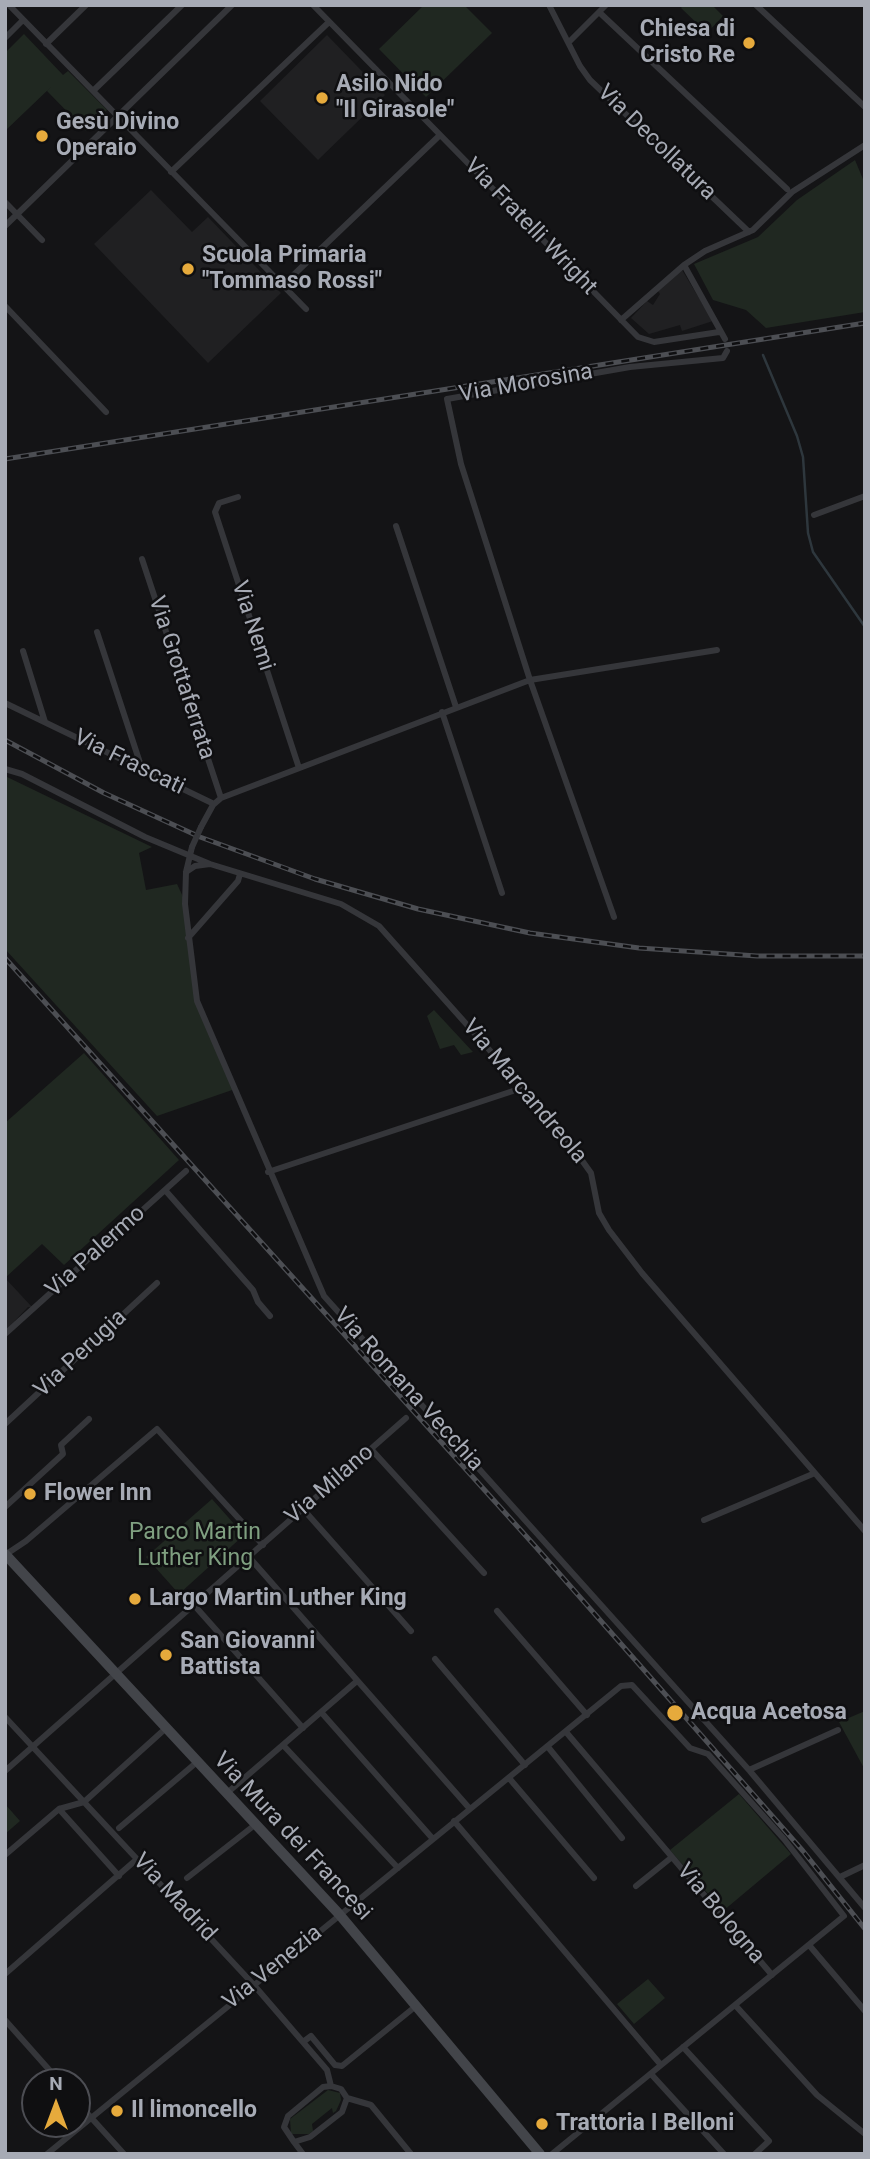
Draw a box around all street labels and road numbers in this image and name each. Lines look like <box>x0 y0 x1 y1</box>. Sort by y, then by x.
street label: Via Decollatura <box>591 79 721 207</box>
street label: Via Fratelli Wright <box>458 153 602 301</box>
street label: Via Morosina <box>457 359 595 409</box>
street label: Via Nemi <box>225 578 279 674</box>
street label: Via Grottaferrata <box>142 593 220 763</box>
street label: Via Frascati <box>69 724 189 802</box>
street label: Via Marcandreola <box>456 1014 592 1170</box>
street label: Via Palermo <box>41 1200 151 1304</box>
street label: Via Romana Vecchia <box>327 1303 489 1477</box>
street label: Via Perugia <box>29 1304 133 1404</box>
street label: Via Milano <box>280 1439 380 1531</box>
street label: Via Mura dei Francesi <box>207 1747 377 1927</box>
street label: Via Madrid <box>126 1848 222 1948</box>
street label: Via Bologna <box>670 1858 770 1970</box>
street label: Via Venezia <box>218 1920 328 2016</box>

